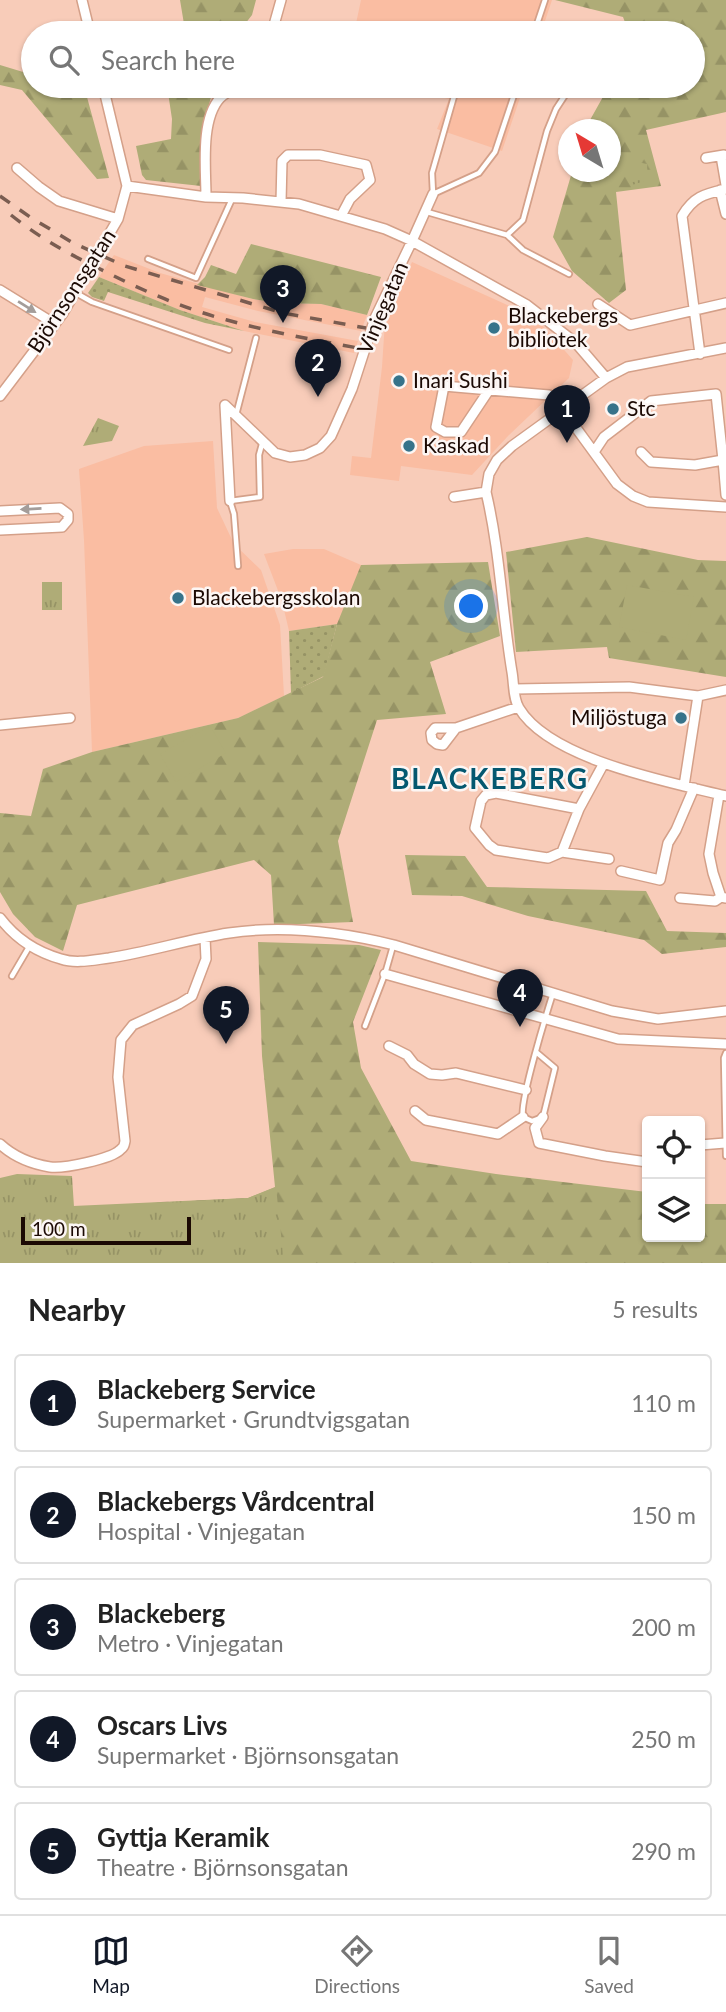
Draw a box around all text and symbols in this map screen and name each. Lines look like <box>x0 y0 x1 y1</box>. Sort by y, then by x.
search box <box>21 21 705 98</box>
icon: search <box>45 41 83 79</box>
text: Search here <box>101 44 235 76</box>
north arrow <box>558 119 621 182</box>
street label: Björnsonsgatan <box>21 224 120 357</box>
street label: Vinjegatan <box>351 257 412 357</box>
pin: 3 <box>260 265 306 323</box>
one-way arrow <box>18 301 37 314</box>
place label: Blackebergs bibliotek <box>508 302 618 351</box>
marker: Blackebergs bibliotek <box>486 320 502 336</box>
pin: 2 <box>295 339 341 397</box>
place label: Inari Sushi <box>413 367 508 392</box>
marker: Inari Sushi <box>391 373 407 389</box>
pin: 1 <box>544 385 590 443</box>
place label: Stc <box>627 395 655 420</box>
marker: Stc <box>605 401 621 417</box>
place label: Kaskad <box>423 432 489 457</box>
marker: Kaskad <box>401 438 417 454</box>
one-way arrow <box>19 504 41 515</box>
place label: Blackebergsskolan <box>192 584 360 609</box>
your location <box>454 589 488 623</box>
marker: Blackebergsskolan <box>170 590 186 606</box>
place label: Miljöstuga <box>571 704 667 729</box>
marker: Miljöstuga <box>673 710 689 726</box>
district label: BLACKEBERG <box>391 761 589 795</box>
pin: 4 <box>497 969 543 1027</box>
pin: 5 <box>203 986 249 1044</box>
map controls <box>642 1116 705 1242</box>
button: locate <box>642 1116 705 1179</box>
button: layers <box>642 1179 705 1242</box>
scale bar <box>21 1214 191 1246</box>
text: 100 m <box>32 1217 86 1240</box>
text: Nearby <box>28 1291 126 1327</box>
text: 5 results <box>612 1295 698 1323</box>
text: Blackeberg Service <box>97 1373 316 1405</box>
text: 1 <box>46 1389 60 1417</box>
text: 110 m <box>631 1389 696 1417</box>
text: Supermarket · Grundtvigsgatan <box>97 1405 410 1433</box>
text: Blackebergs Vårdcentral <box>97 1485 375 1517</box>
text: 2 <box>46 1501 60 1529</box>
text: 150 m <box>631 1501 696 1529</box>
text: Hospital · Vinjegatan <box>97 1517 305 1545</box>
text: Blackeberg <box>97 1597 225 1629</box>
text: 3 <box>46 1613 60 1641</box>
text: 200 m <box>631 1613 696 1641</box>
text: Metro · Vinjegatan <box>97 1629 284 1657</box>
text: Oscars Livs <box>97 1709 227 1741</box>
text: 4 <box>46 1725 60 1753</box>
text: 250 m <box>631 1725 696 1753</box>
text: Supermarket · Björnsonsgatan <box>97 1741 399 1769</box>
text: Gyttja Keramik <box>97 1821 269 1853</box>
text: 5 <box>46 1837 60 1865</box>
text: 290 m <box>631 1837 696 1865</box>
text: Theatre · Björnsonsgatan <box>97 1853 349 1881</box>
tab: Map <box>92 1932 130 1997</box>
tab: Directions <box>314 1932 400 1997</box>
tab: Saved <box>584 1932 634 1997</box>

